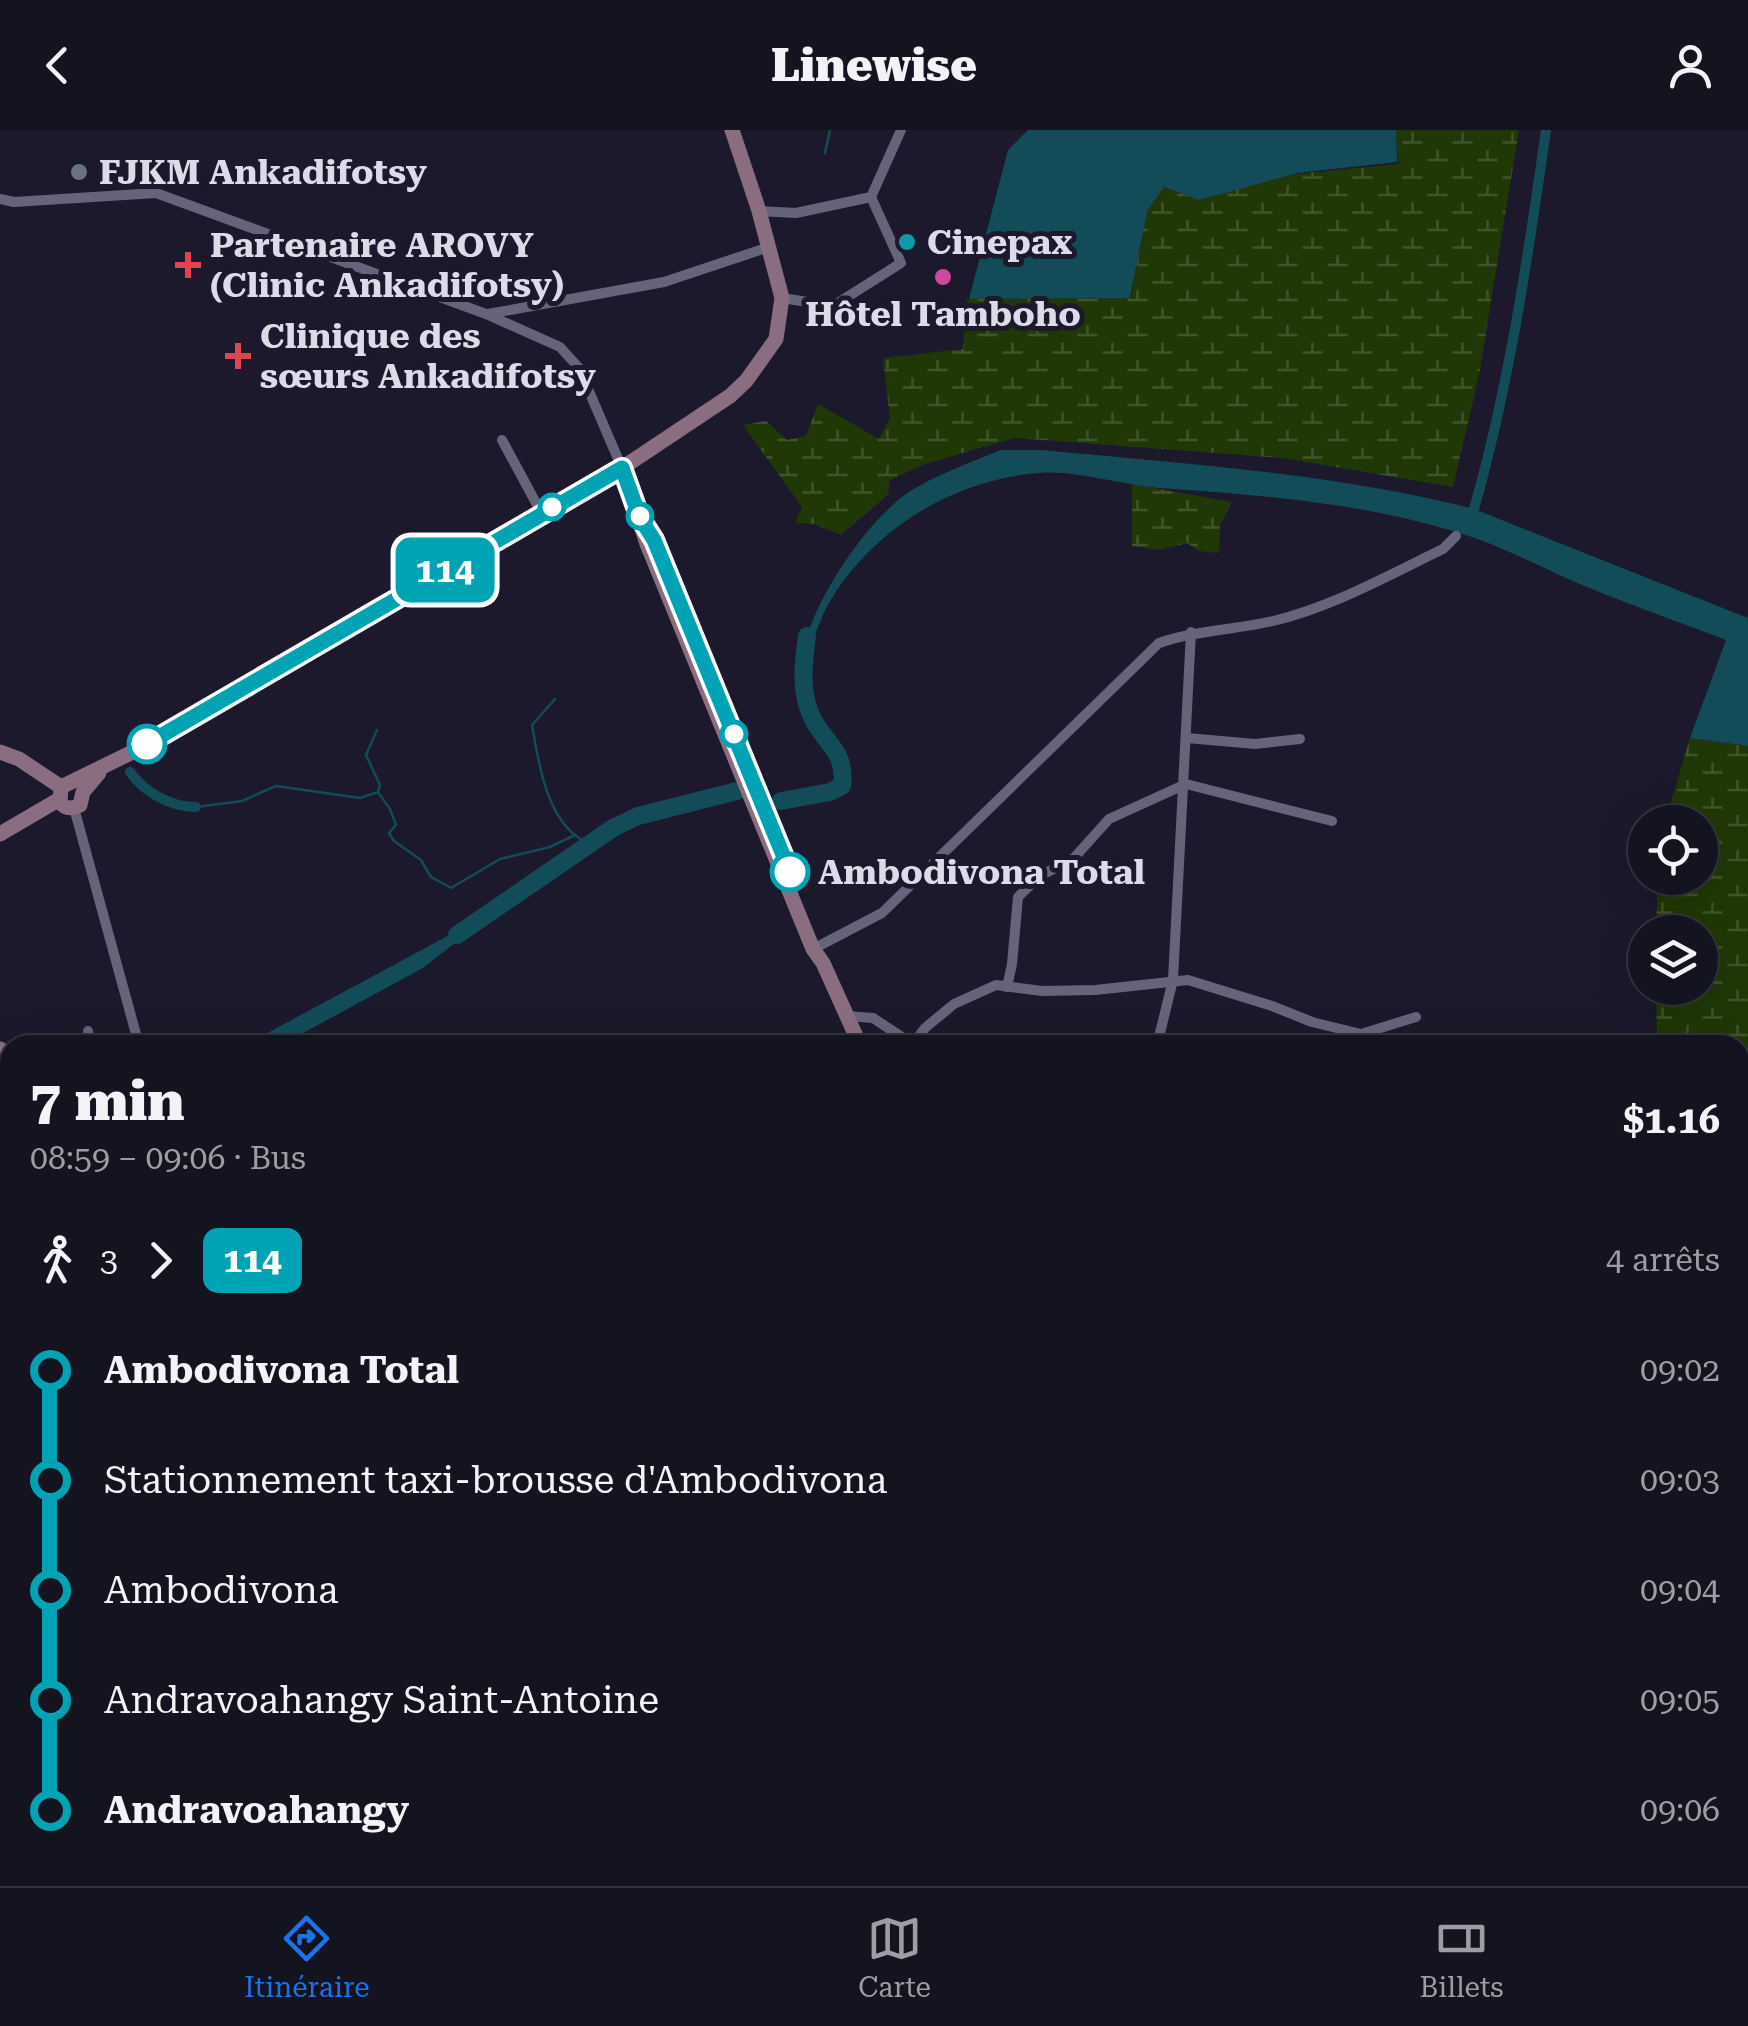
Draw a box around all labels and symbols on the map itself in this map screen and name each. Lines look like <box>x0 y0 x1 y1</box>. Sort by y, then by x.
place label: FJKM Ankadifotsy <box>99 152 427 193</box>
marker: FJKM Ankadifotsy <box>68 161 90 183</box>
place label: Cinepax <box>927 222 1073 263</box>
place label: Partenaire AROVY (Clinic Ankadifotsy) <box>210 225 564 306</box>
marker: Cinepax <box>896 231 918 253</box>
marker: Partenaire AROVY (Clinic Ankadifotsy) <box>175 252 201 278</box>
marker: Hôtel Tamboho <box>932 266 954 288</box>
place label: Hôtel Tamboho <box>805 294 1081 335</box>
place label: Clinique des sœurs Ankadifotsy <box>260 316 596 397</box>
marker: Clinique des sœurs Ankadifotsy <box>225 343 251 369</box>
unlabelled marker <box>539 494 565 520</box>
unlabelled marker <box>627 503 653 529</box>
line badge: 114 <box>388 538 502 602</box>
unlabelled marker <box>721 721 747 747</box>
unlabelled marker <box>128 725 166 763</box>
place label: Ambodivona Total <box>818 852 1145 893</box>
marker: Ambodivona Total <box>771 853 809 891</box>

